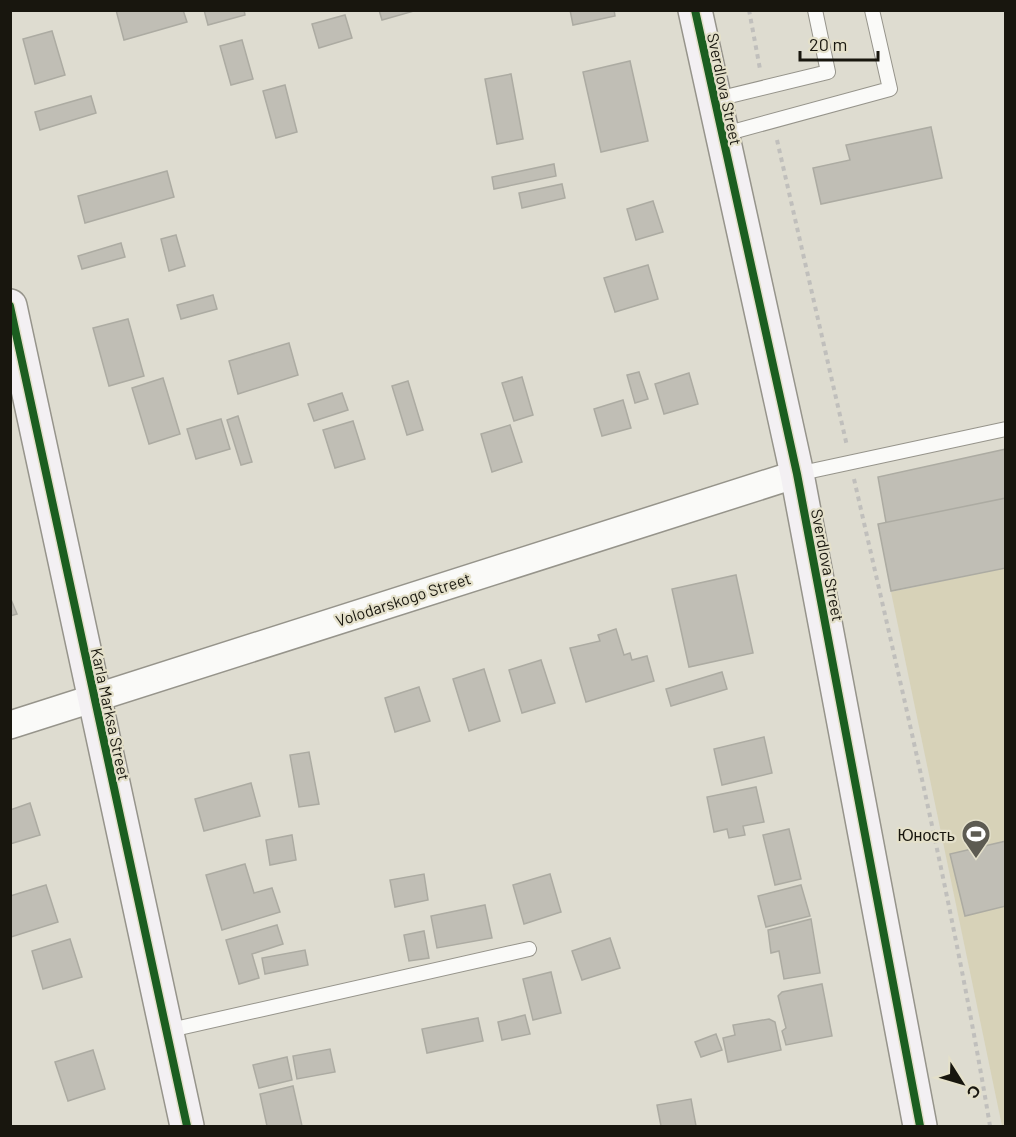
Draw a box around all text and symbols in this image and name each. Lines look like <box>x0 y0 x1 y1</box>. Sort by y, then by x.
scale bar <box>800 24 878 62</box>
street label: Sverdlova Street <box>704 31 746 147</box>
text: 20 m <box>809 33 847 55</box>
street label: Sverdlova Street <box>808 507 848 623</box>
street label: Volodarskogo Street <box>333 568 473 630</box>
street label: Karla Marksa Street <box>88 646 134 782</box>
sports icon: Юность <box>960 818 992 860</box>
place label: Юность <box>897 825 955 844</box>
north arrow <box>932 1053 992 1113</box>
text: С <box>963 1082 985 1103</box>

